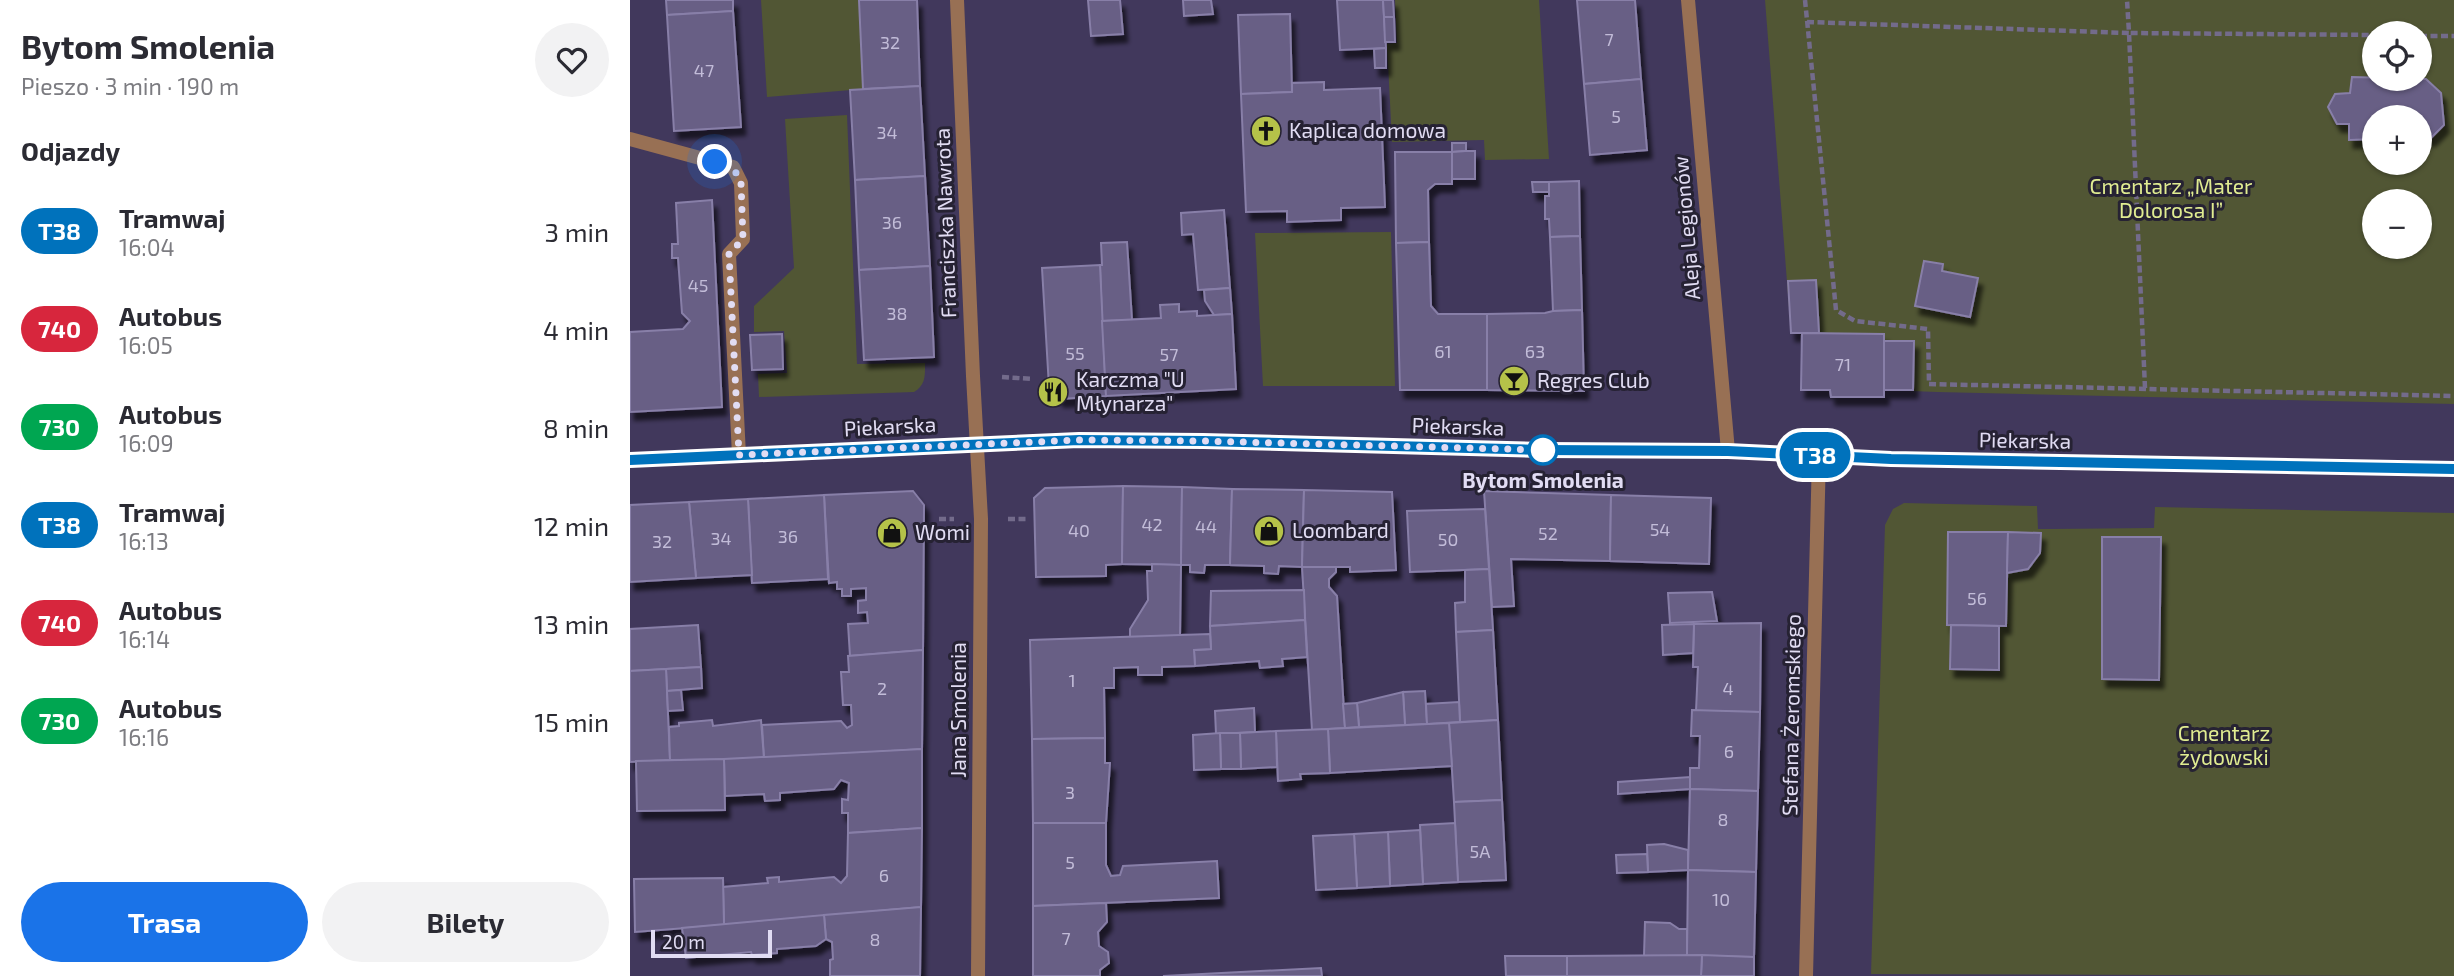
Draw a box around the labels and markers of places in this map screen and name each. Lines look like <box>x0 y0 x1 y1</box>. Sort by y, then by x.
church icon: Kaplica domowa <box>1249 114 1283 148</box>
place label: Kaplica domowa <box>1289 117 1446 142</box>
bar icon: Regres Club <box>1497 364 1531 398</box>
place label: Karczma "U Młynarza" <box>1076 366 1185 415</box>
place label: Regres Club <box>1537 367 1650 392</box>
restaurant icon: Karczma "U Młynarza" <box>1036 375 1070 409</box>
marker: Bytom Smolenia <box>1528 435 1558 465</box>
place label: Bytom Smolenia <box>1462 467 1624 493</box>
shop icon: Loombard <box>1252 514 1286 548</box>
shop icon: Womi <box>875 516 909 550</box>
place label: Loombard <box>1292 517 1389 542</box>
place label: Womi <box>915 519 970 544</box>

